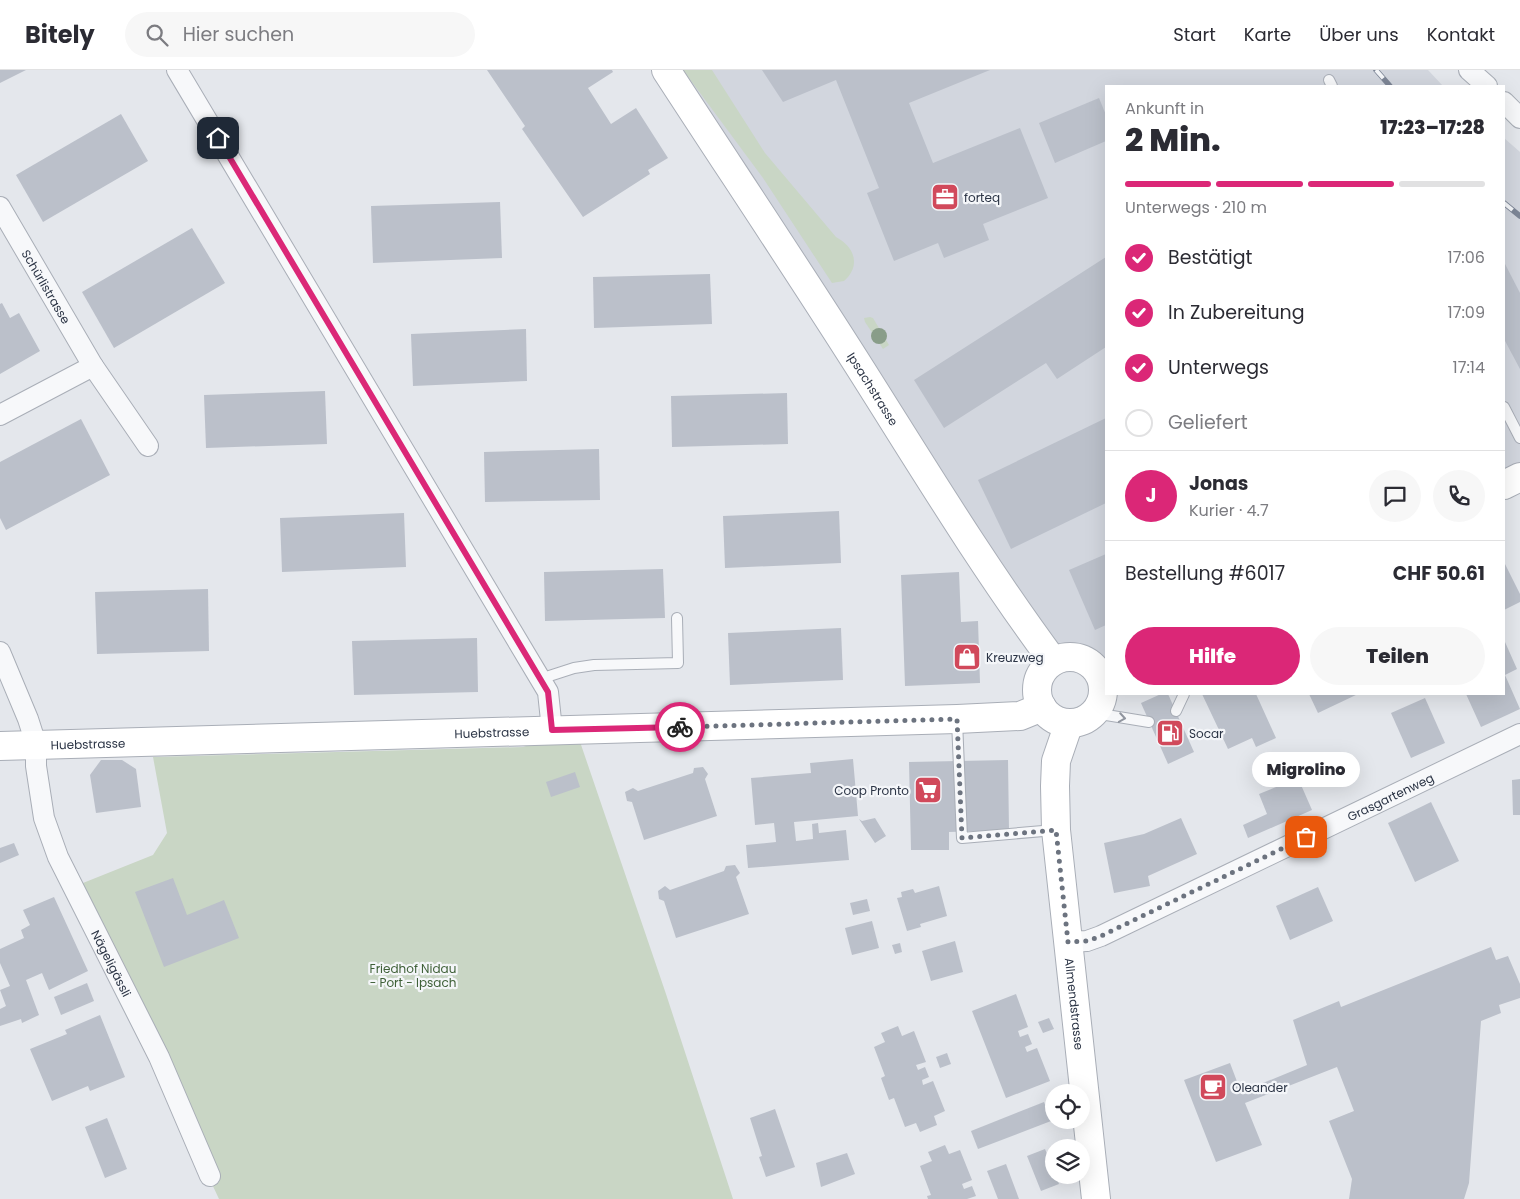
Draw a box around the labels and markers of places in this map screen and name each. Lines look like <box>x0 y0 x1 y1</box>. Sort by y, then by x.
pin <box>197 117 239 159</box>
office icon: forteq <box>930 182 960 212</box>
place label: forteq <box>964 189 1000 206</box>
shop icon: Kreuzweg <box>952 642 982 672</box>
place label: Kreuzweg <box>986 649 1044 666</box>
fuel station icon: Socar <box>1155 718 1185 748</box>
place label: Socar <box>1189 725 1224 742</box>
callout: Migrolino <box>1252 752 1360 787</box>
supermarket icon: Coop Pronto <box>913 775 943 805</box>
place label: Coop Pronto <box>834 782 909 799</box>
pin <box>1285 816 1327 858</box>
cafe icon: Oleander <box>1198 1072 1228 1102</box>
place label: Oleander <box>1232 1079 1288 1096</box>

